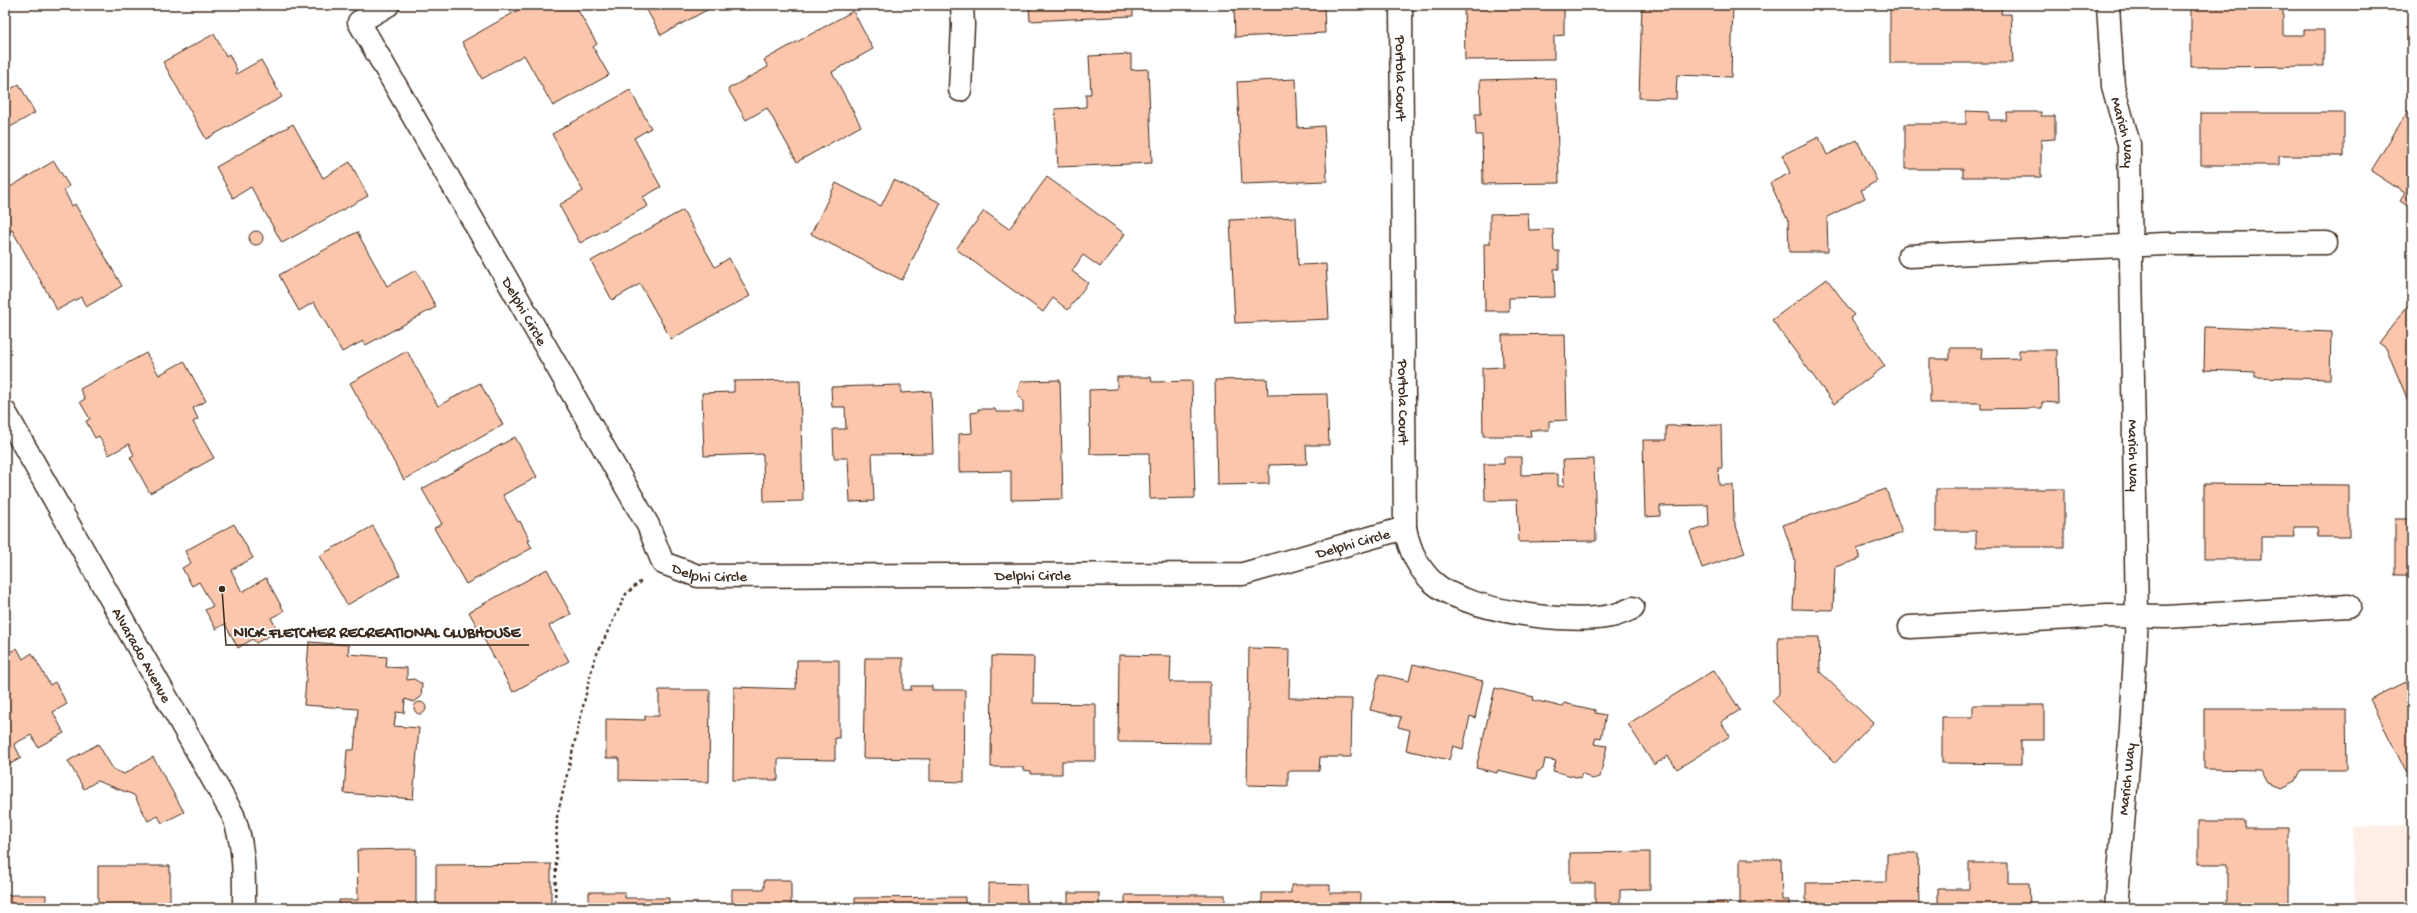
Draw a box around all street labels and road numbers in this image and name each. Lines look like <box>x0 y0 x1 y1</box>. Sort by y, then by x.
street label: Portola Court <box>1390 34 1409 122</box>
street label: Marich Way <box>2105 95 2136 169</box>
street label: Delphi Circle <box>496 274 550 350</box>
street label: Portola Court <box>1393 358 1411 446</box>
street label: Marich Way <box>2123 419 2142 493</box>
street label: Delphi Circle <box>1313 526 1393 564</box>
street label: Delphi Circle <box>668 560 747 587</box>
street label: Delphi Circle <box>994 568 1071 586</box>
street label: Alvarado Avenue <box>107 605 175 707</box>
street label: Marich Way <box>2115 742 2141 816</box>

